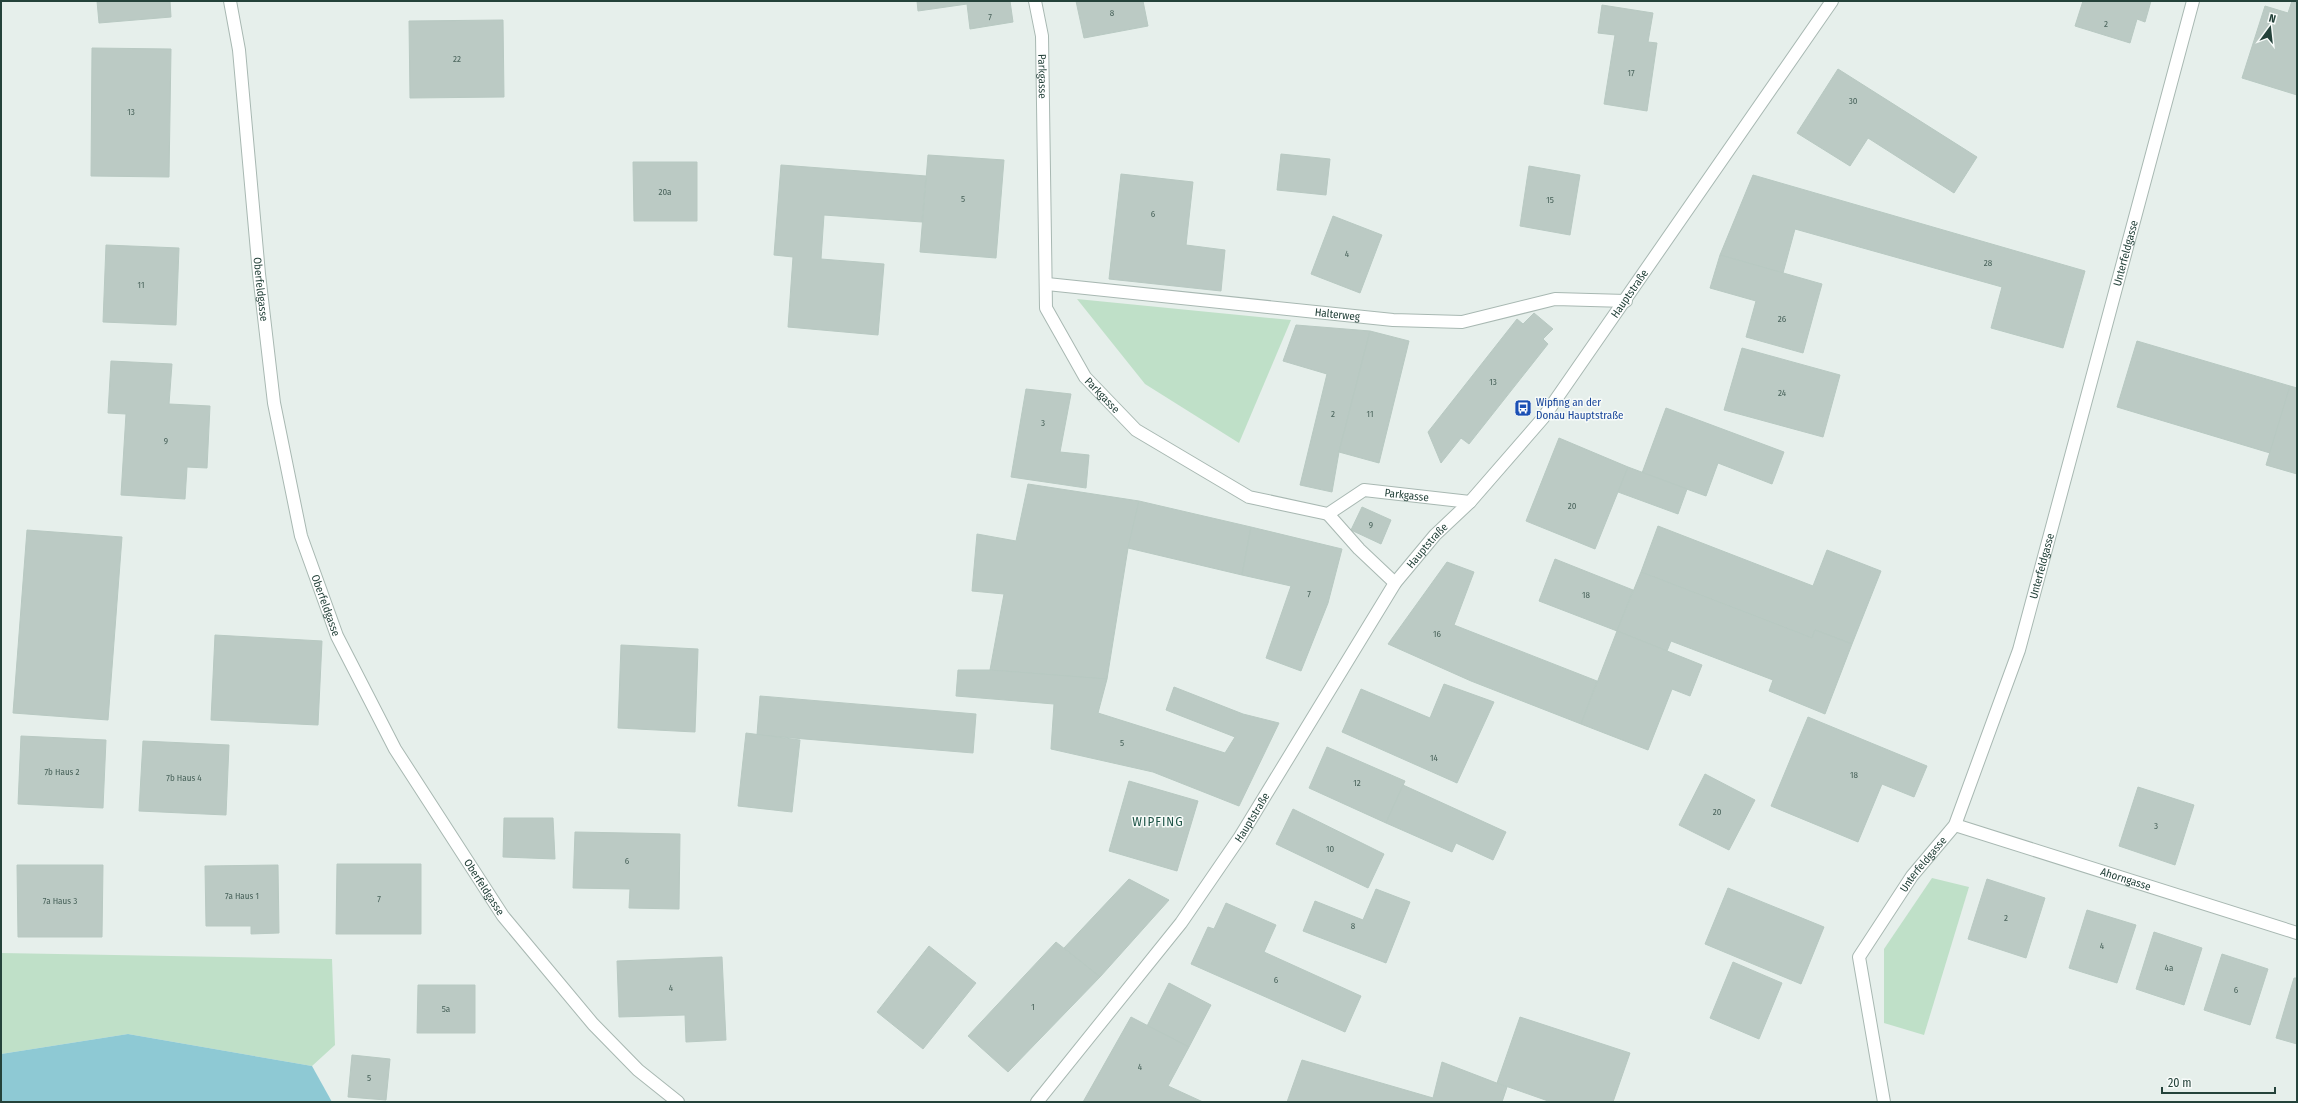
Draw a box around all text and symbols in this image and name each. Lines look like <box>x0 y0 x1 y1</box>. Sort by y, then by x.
house number: 8 <box>1110 8 1115 18</box>
north arrow <box>2250 8 2290 48</box>
house number: 7 <box>988 12 992 22</box>
text: N <box>2268 12 2277 26</box>
house number: 2 <box>2104 19 2108 29</box>
house number: 22 <box>453 54 461 64</box>
street label: Parkgasse <box>1035 54 1049 99</box>
house number: 17 <box>1627 68 1635 78</box>
house number: 30 <box>1849 96 1858 106</box>
house number: 13 <box>127 107 135 117</box>
house number: 20a <box>658 187 672 197</box>
house number: 5 <box>961 194 965 204</box>
house number: 15 <box>1546 195 1554 205</box>
house number: 6 <box>1151 209 1156 219</box>
street label: Unterfeldgasse <box>2111 219 2141 287</box>
house number: 4 <box>1345 249 1350 259</box>
street label: Oberfeldgasse <box>251 257 270 322</box>
house number: 28 <box>1984 258 1993 268</box>
street label: Hauptstraße <box>1608 267 1651 320</box>
house number: 11 <box>138 280 144 290</box>
street label: Halterweg <box>1314 306 1361 324</box>
house number: 26 <box>1778 314 1787 324</box>
street label: Parkgasse <box>1082 375 1122 416</box>
house number: 13 <box>1489 377 1497 387</box>
house number: 24 <box>1778 388 1787 398</box>
place label: Wipfing an der Donau Hauptstraße <box>1536 396 1623 422</box>
bus stop icon: Wipfing an der Donau Hauptstraße <box>1513 398 1533 418</box>
house number: 2 <box>1331 409 1335 419</box>
house number: 11 <box>1367 409 1373 419</box>
house number: 3 <box>1041 418 1045 428</box>
house number: 9 <box>164 436 168 446</box>
street label: Parkgasse <box>1384 486 1430 504</box>
house number: 20 <box>1568 501 1577 511</box>
house number: 9 <box>1369 520 1373 530</box>
street label: Hauptstraße <box>1404 520 1451 571</box>
street label: Unterfeldgasse <box>2027 532 2057 600</box>
street label: Oberfeldgasse <box>308 573 343 638</box>
house number: 7 <box>1307 589 1311 599</box>
house number: 18 <box>1582 590 1591 600</box>
house number: 16 <box>1433 629 1442 639</box>
house number: 5 <box>1120 738 1124 748</box>
house number: 14 <box>1430 753 1439 763</box>
house number: 7b Haus 2 <box>44 767 80 777</box>
house number: 18 <box>1850 770 1859 780</box>
house number: 7b Haus 4 <box>166 773 202 783</box>
house number: 12 <box>1353 778 1361 788</box>
street label: Hauptstraße <box>1232 790 1272 845</box>
house number: 20 <box>1713 807 1722 817</box>
district label: WIPFING <box>1132 814 1184 829</box>
house number: 3 <box>2154 821 2158 831</box>
street label: Unterfeldgasse <box>1897 834 1949 895</box>
house number: 10 <box>1326 844 1334 854</box>
house number: 6 <box>625 856 630 866</box>
street label: Oberfeldgasse <box>461 857 507 918</box>
street label: Ahorngasse <box>2099 865 2152 893</box>
house number: 7a Haus 1 <box>225 891 259 901</box>
house number: 7 <box>377 894 381 904</box>
house number: 7a Haus 3 <box>43 896 77 906</box>
house number: 2 <box>2004 913 2008 923</box>
house number: 8 <box>1351 921 1356 931</box>
house number: 4 <box>2100 941 2105 951</box>
house number: 4a <box>2165 963 2174 973</box>
house number: 6 <box>1274 975 1279 985</box>
house number: 4 <box>669 983 674 993</box>
house number: 6 <box>2234 985 2239 995</box>
house number: 1 <box>1031 1002 1035 1012</box>
house number: 5a <box>442 1004 451 1014</box>
house number: 4 <box>1138 1062 1143 1072</box>
scale bar <box>2162 1069 2275 1095</box>
house number: 5 <box>367 1073 371 1083</box>
text: 20 m <box>2168 1076 2192 1090</box>

